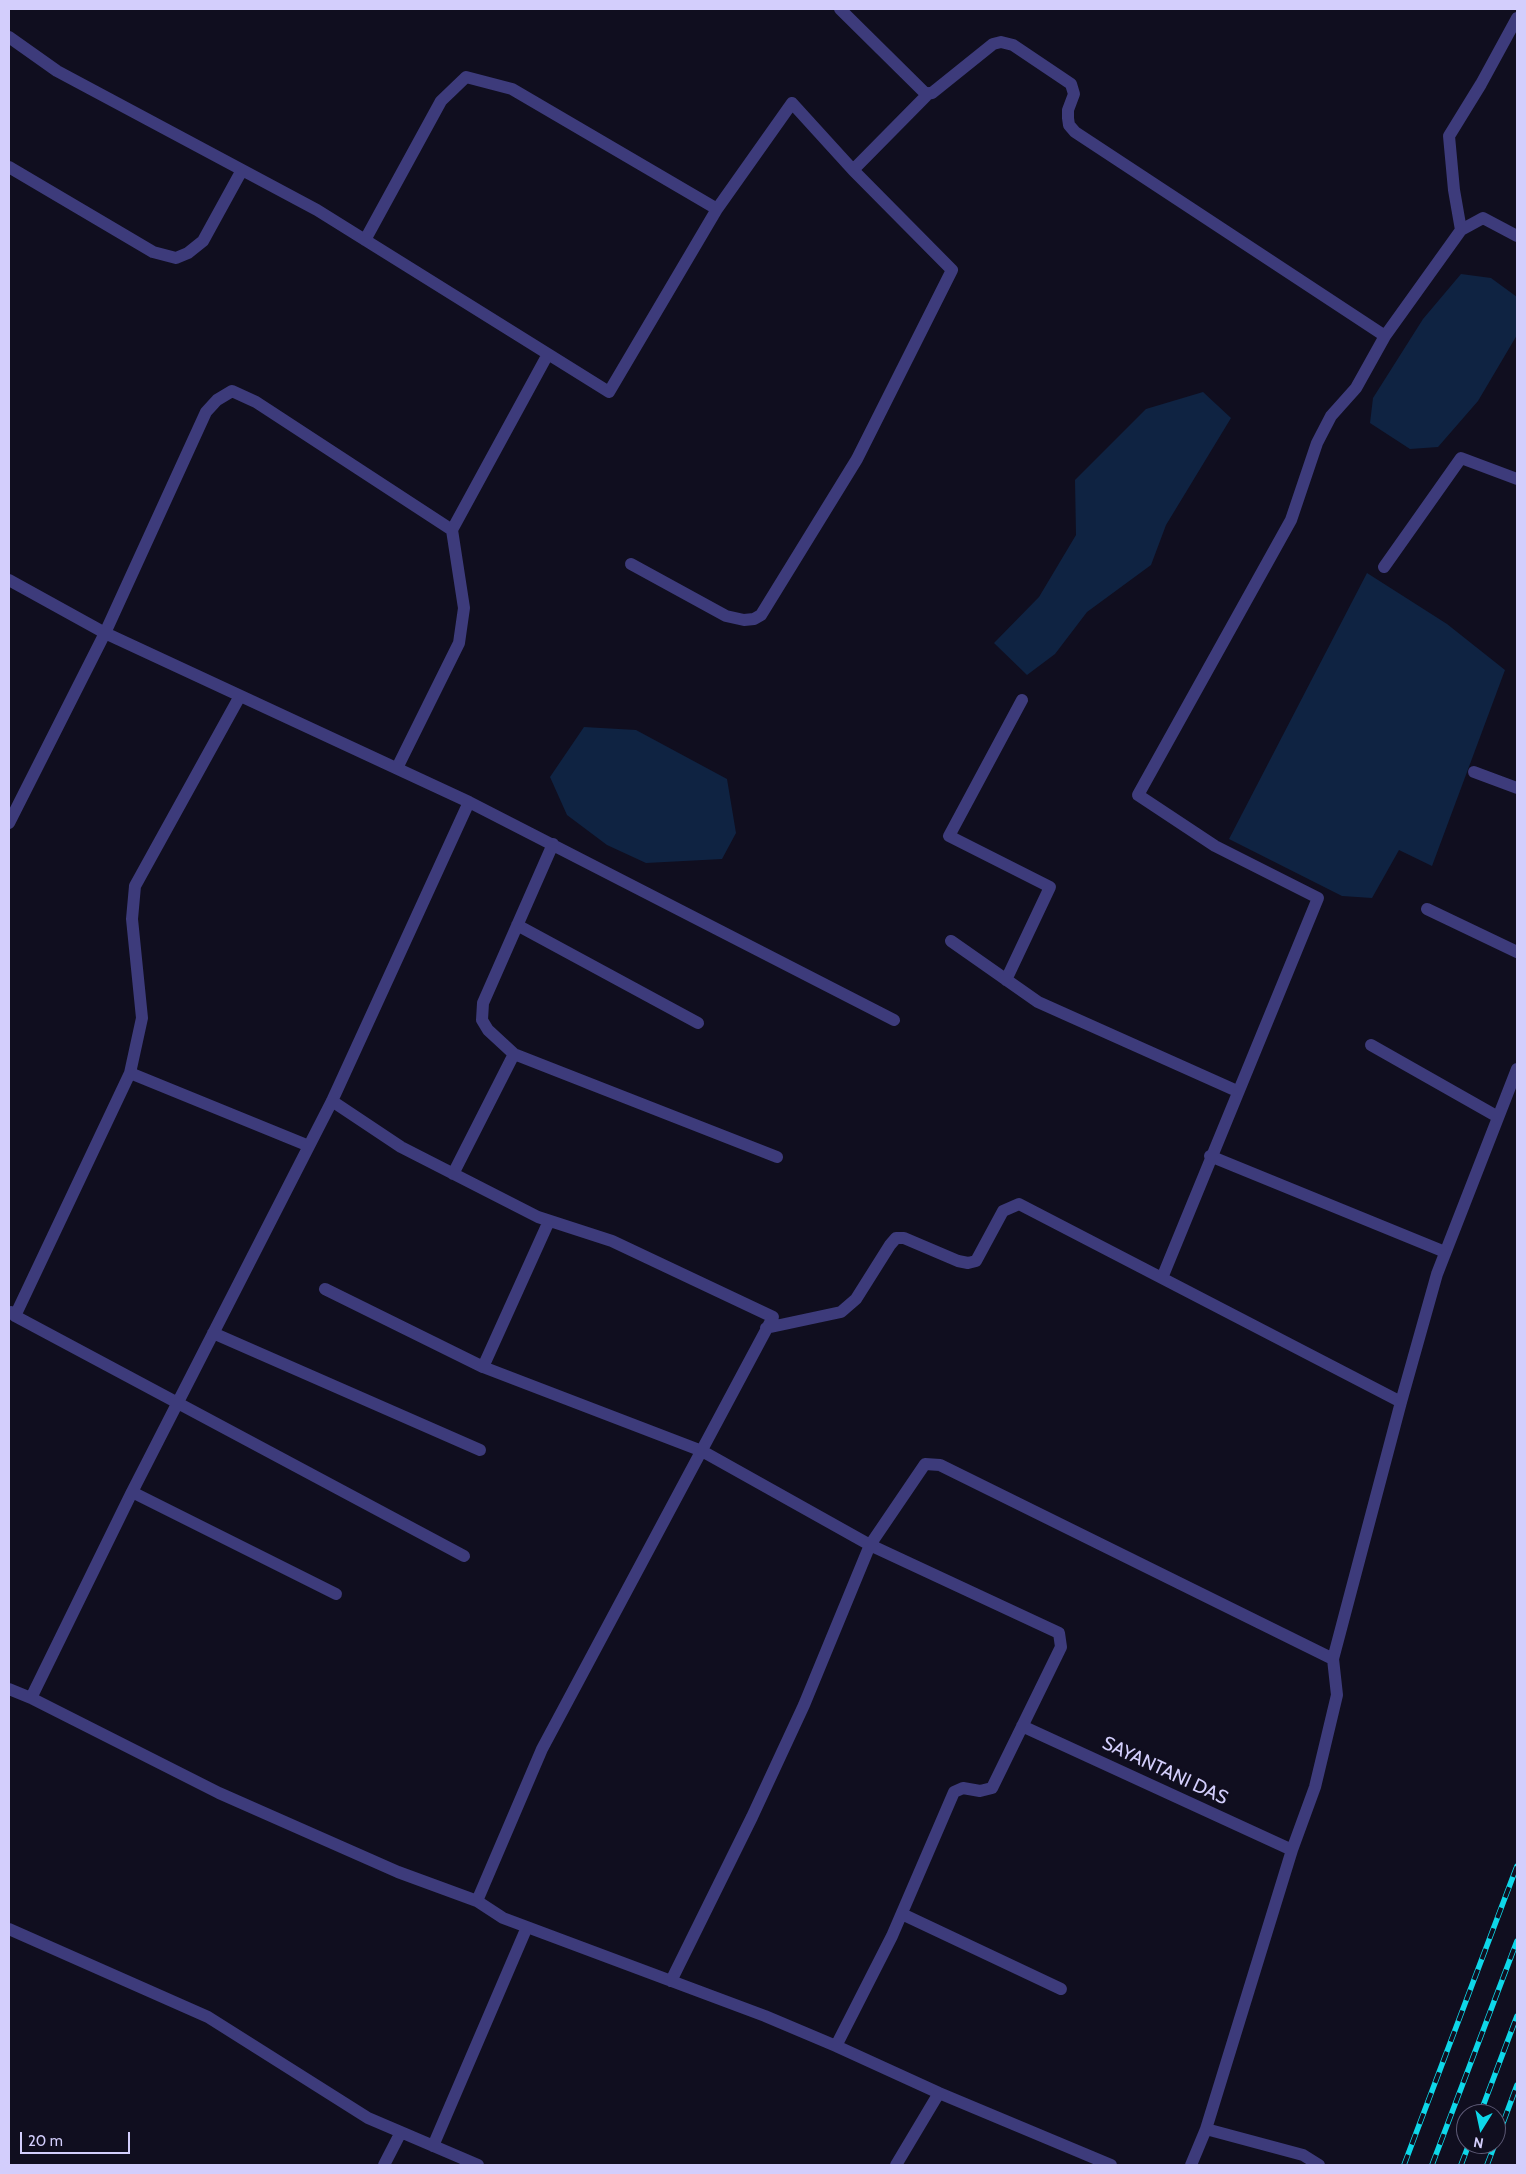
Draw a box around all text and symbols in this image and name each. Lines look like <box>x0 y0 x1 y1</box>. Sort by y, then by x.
street label: SAYANTANI DAS <box>1099 1732 1231 1810</box>
north arrow <box>1456 2104 1506 2154</box>
scale bar <box>22 2122 132 2154</box>
text: 20 m <box>28 2132 63 2150</box>
text: N <box>1472 2133 1485 2153</box>

